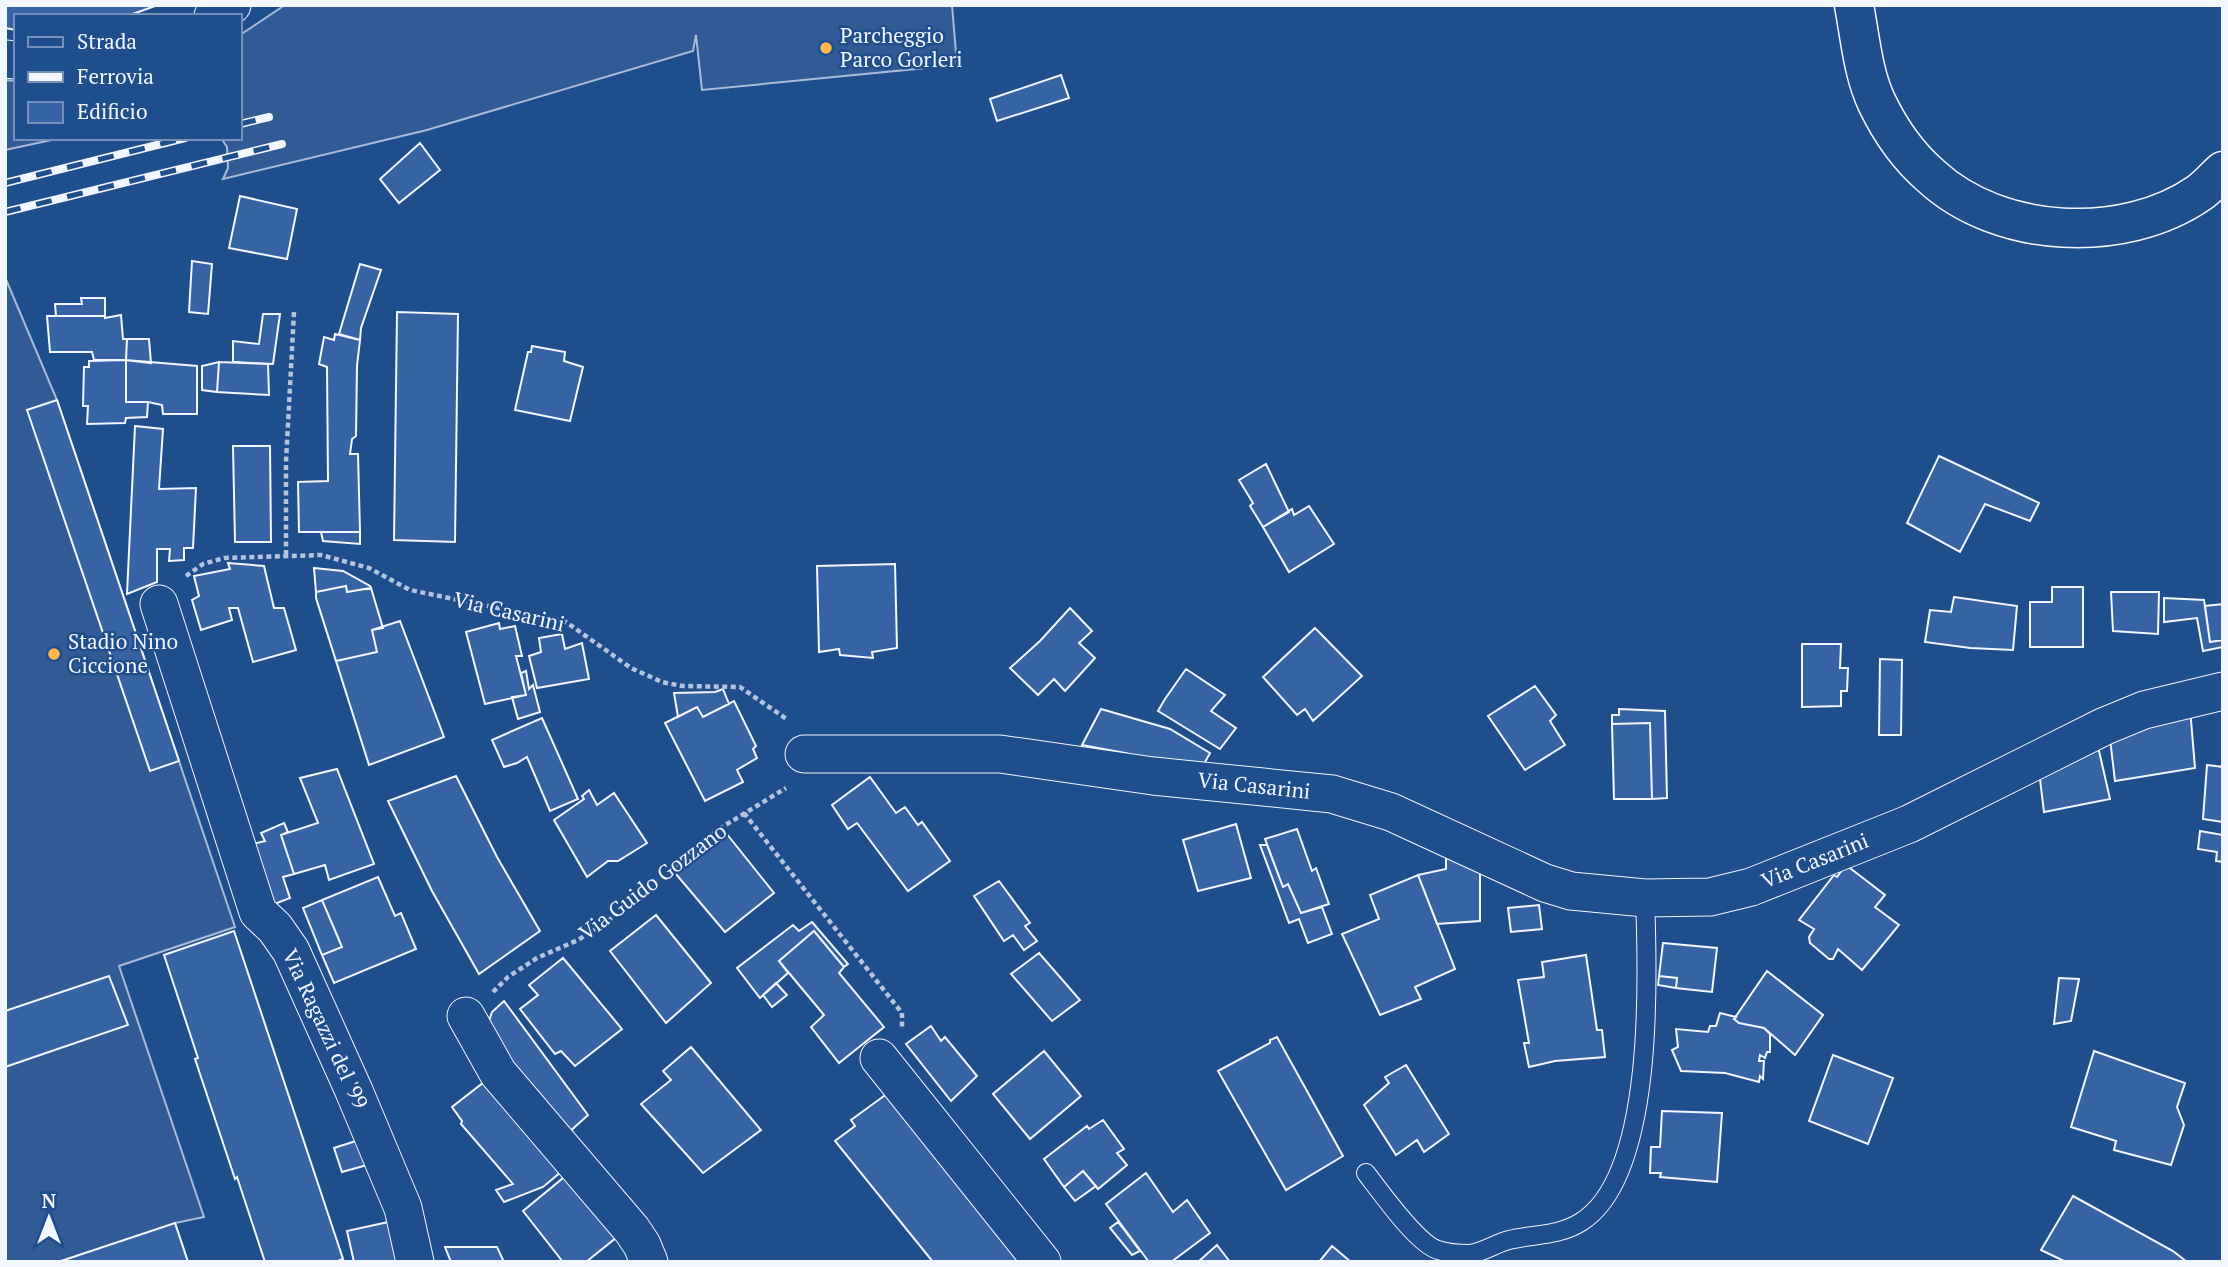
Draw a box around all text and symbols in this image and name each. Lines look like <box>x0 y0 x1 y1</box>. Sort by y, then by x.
legend <box>14 14 242 140</box>
place label: Parcheggio Parco Gorleri <box>840 21 963 73</box>
text: Strada <box>77 27 137 55</box>
marker: Parcheggio Parco Gorleri <box>818 40 834 56</box>
text: Ferrovia <box>77 62 154 90</box>
text: Edificio <box>77 97 148 125</box>
street label: Via Casarini <box>451 585 568 637</box>
place label: Stadio Nino Ciccione <box>68 627 178 679</box>
marker: Stadio Nino Ciccione <box>46 646 62 662</box>
street label: Via Casarini <box>1196 765 1312 805</box>
street label: Via Guido Gozzano <box>573 816 732 946</box>
street label: Via Casarini <box>1757 826 1872 894</box>
street label: Via Ragazzi del '99 <box>277 944 375 1113</box>
north arrow <box>14 1183 84 1253</box>
text: N <box>42 1188 57 1213</box>

